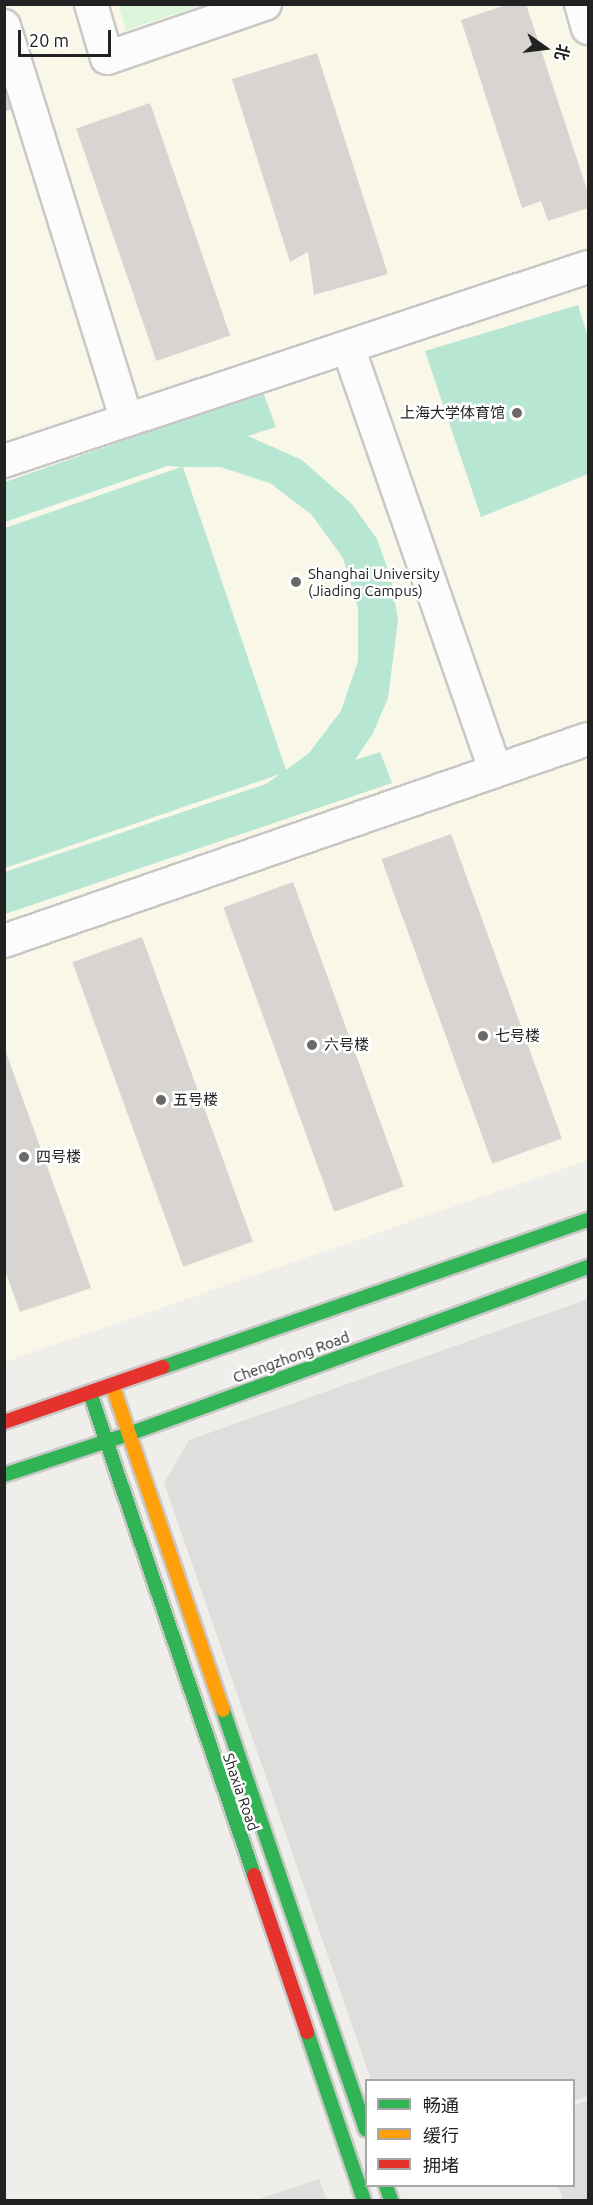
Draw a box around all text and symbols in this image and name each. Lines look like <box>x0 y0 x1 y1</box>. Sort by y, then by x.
scale bar <box>21 18 114 56</box>
north arrow <box>515 18 575 78</box>
text: 20 m <box>29 30 69 50</box>
text: 北 <box>552 42 573 62</box>
place label: 上海大学体育馆 <box>400 404 505 422</box>
marker: 上海大学体育馆 <box>510 406 524 420</box>
place label: Shanghai University (Jiading Campus) <box>308 564 440 599</box>
marker: Shanghai University (Jiading Campus) <box>289 575 303 589</box>
place label: 七号楼 <box>495 1027 540 1045</box>
marker: 七号楼 <box>476 1029 490 1043</box>
place label: 六号楼 <box>324 1036 369 1054</box>
marker: 六号楼 <box>305 1038 319 1052</box>
place label: 五号楼 <box>173 1091 218 1109</box>
marker: 五号楼 <box>154 1093 168 1107</box>
place label: 四号楼 <box>36 1148 81 1166</box>
marker: 四号楼 <box>17 1150 31 1164</box>
street label: Chengzhong Road <box>230 1328 352 1386</box>
street label: Shaxia Road <box>219 1751 263 1833</box>
legend <box>365 2079 575 2187</box>
text: 畅通 <box>423 2095 459 2115</box>
text: 缓行 <box>423 2125 459 2145</box>
text: 拥堵 <box>423 2155 459 2175</box>

